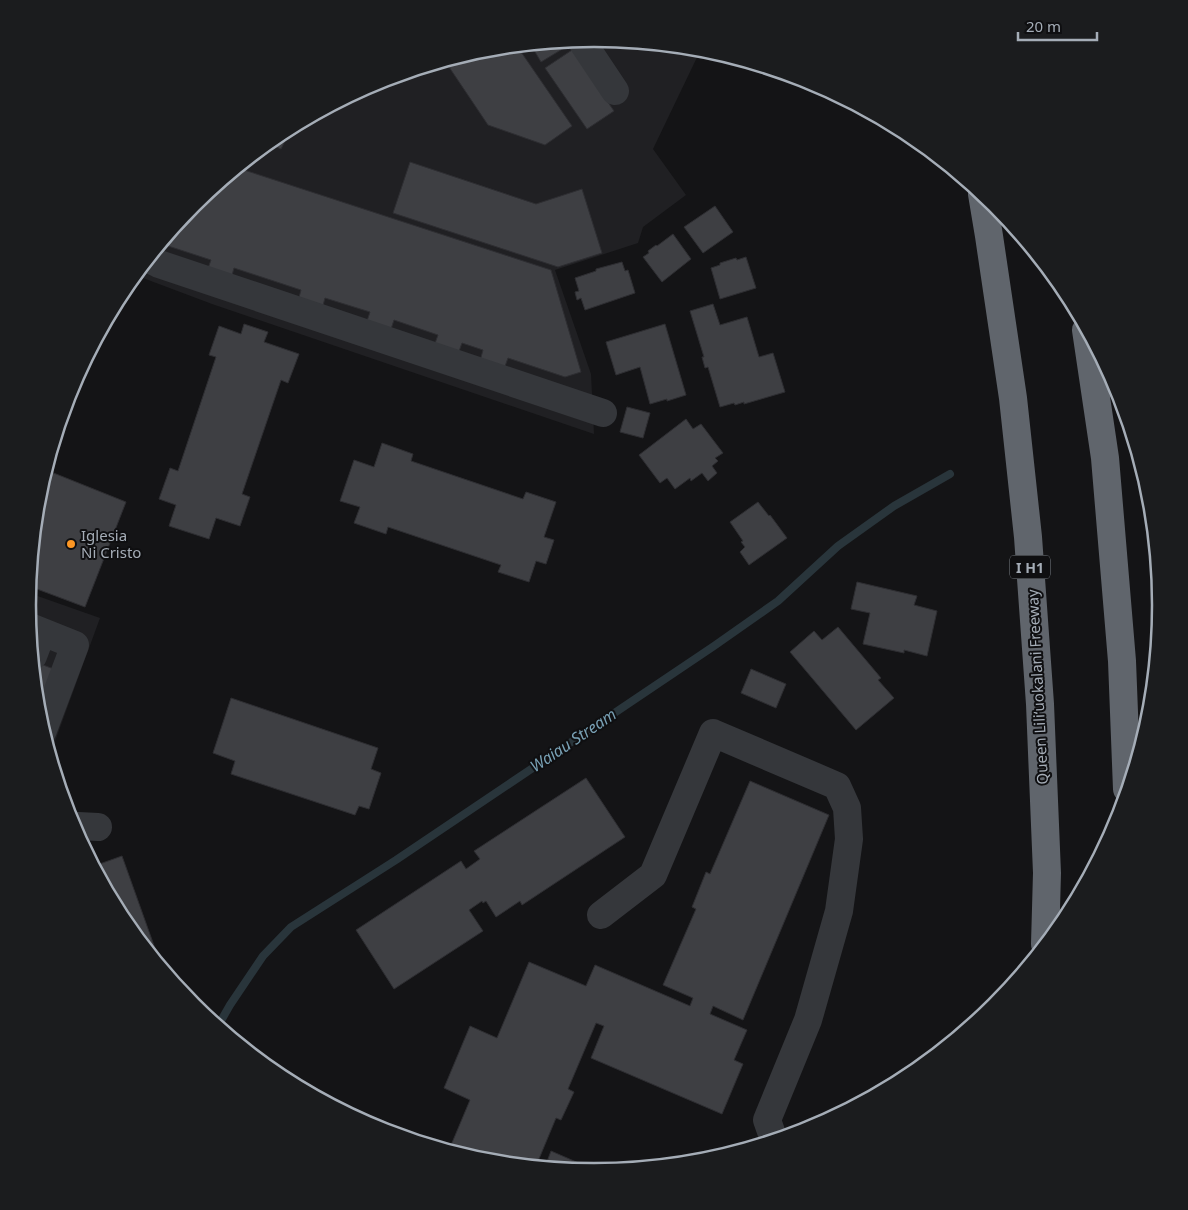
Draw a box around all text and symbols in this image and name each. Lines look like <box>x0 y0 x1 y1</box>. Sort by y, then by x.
scale bar <box>1018 10 1097 42</box>
text: 20 m <box>1026 16 1061 36</box>
place label: Iglesia Ni Cristo <box>81 525 141 562</box>
marker: Iglesia Ni Cristo <box>65 538 77 550</box>
road number: I H1 <box>1010 556 1050 578</box>
street label: Queen Liliʻuokalani Freeway <box>1022 589 1052 785</box>
water label: Waiau Stream <box>526 703 620 777</box>

